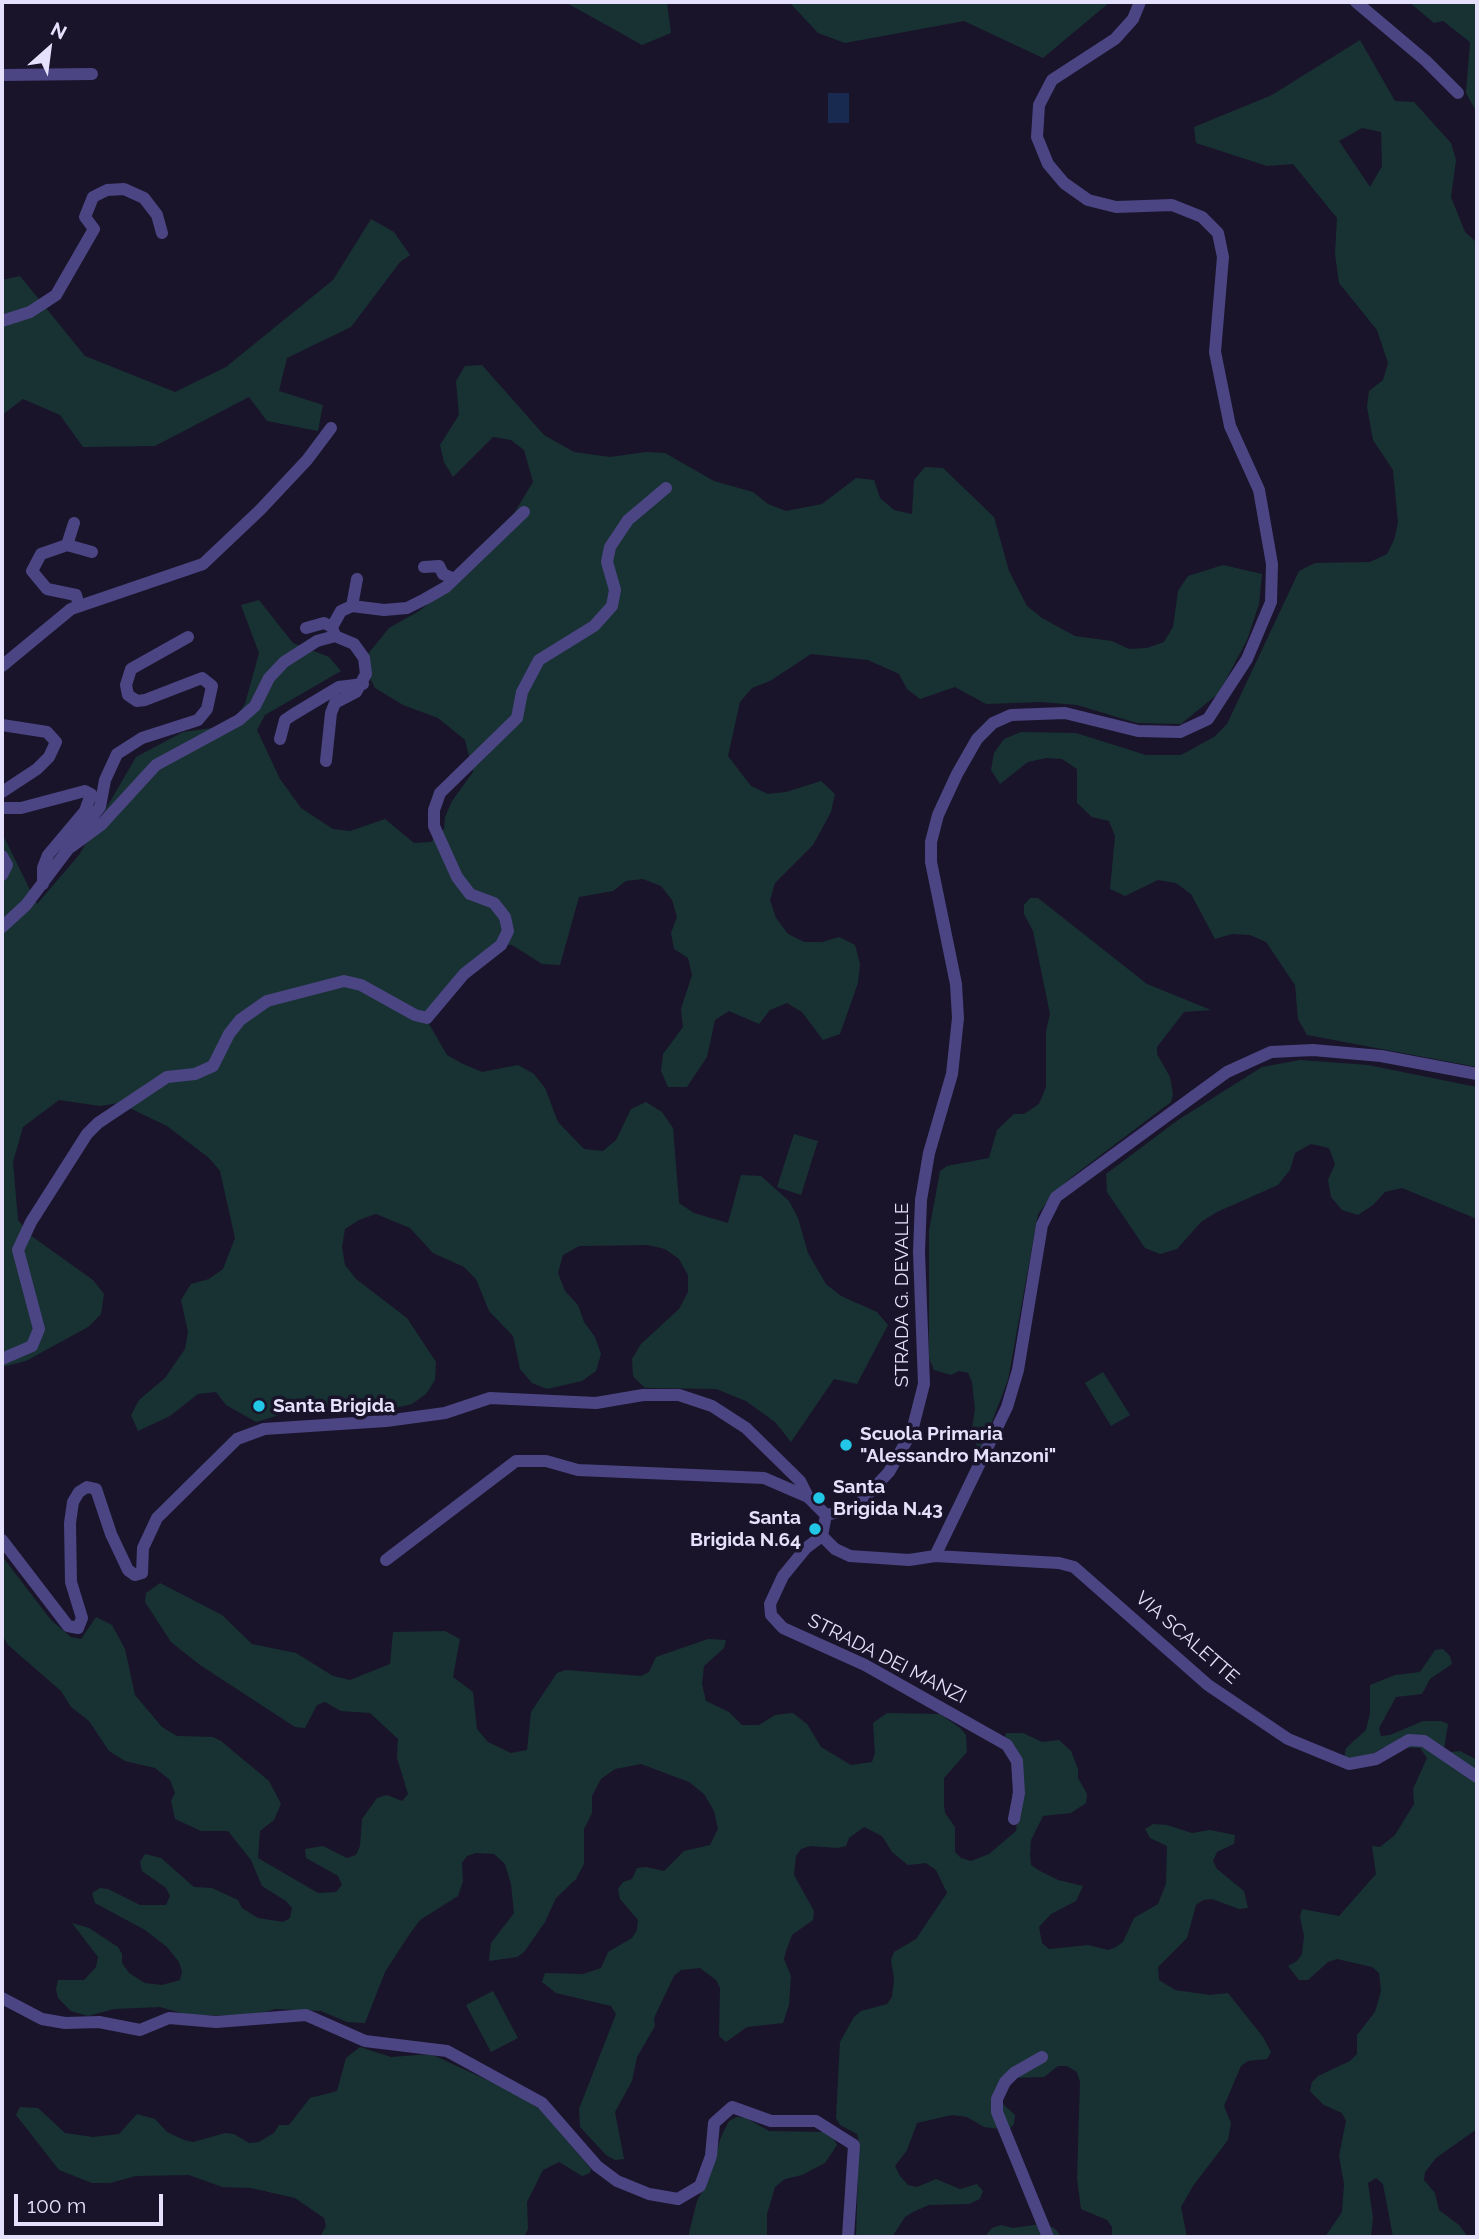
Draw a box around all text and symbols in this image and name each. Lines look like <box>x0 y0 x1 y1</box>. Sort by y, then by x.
north arrow <box>14 14 84 84</box>
text: N <box>47 17 70 44</box>
street label: STRADA G. DEVALLE <box>891 1203 913 1387</box>
place label: Santa Brigida <box>273 1395 395 1417</box>
marker: Santa Brigida <box>251 1398 267 1414</box>
place label: Scuola Primaria "Alessandro Manzoni" <box>860 1423 1056 1467</box>
marker: Scuola Primaria "Alessandro Manzoni" <box>838 1437 854 1453</box>
place label: Santa Brigida N.43 <box>833 1476 943 1520</box>
marker: Santa Brigida N.43 <box>811 1490 827 1506</box>
place label: Santa Brigida N.64 <box>690 1507 801 1551</box>
marker: Santa Brigida N.64 <box>807 1521 823 1537</box>
street label: VIA SCALETTE <box>1130 1587 1244 1689</box>
street label: STRADA DEI MANZI <box>804 1609 970 1709</box>
scale bar <box>18 2180 166 2224</box>
text: 100 m <box>27 2193 86 2218</box>

